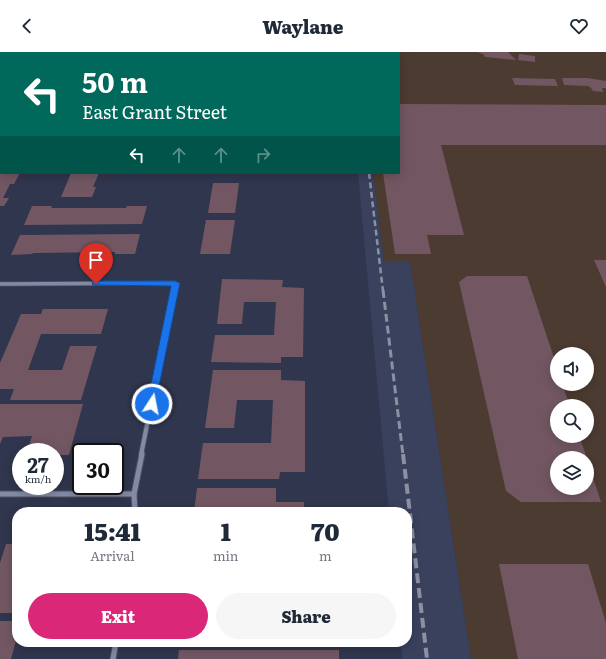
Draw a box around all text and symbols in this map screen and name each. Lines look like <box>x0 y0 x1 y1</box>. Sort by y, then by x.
text: Waylane <box>262 13 344 40</box>
icon: back <box>16 15 38 37</box>
icon: heart <box>568 15 590 37</box>
text: 50 m <box>82 60 148 102</box>
icon: left <box>16 68 68 120</box>
text: East Grant Street <box>82 98 227 125</box>
icon: left <box>126 144 148 166</box>
icon: ahead <box>168 144 190 166</box>
icon: ahead <box>210 144 232 166</box>
icon: right <box>252 144 274 166</box>
pin <box>79 243 113 284</box>
icon: arrive <box>85 249 107 271</box>
map controls <box>550 347 594 495</box>
button: sound <box>550 347 594 391</box>
position arrow <box>131 383 173 425</box>
button: search <box>550 399 594 443</box>
speed limit sign: 30 <box>72 443 124 495</box>
text: 27 <box>27 449 49 479</box>
button: layers <box>550 451 594 495</box>
text: km/h <box>25 471 51 486</box>
text: 15:41 <box>84 513 141 548</box>
text: 1 <box>221 513 231 548</box>
text: 70 <box>311 513 340 548</box>
text: Arrival <box>90 546 135 565</box>
text: min <box>213 546 238 565</box>
text: m <box>319 546 332 565</box>
button: Exit <box>28 593 208 639</box>
button: Share <box>216 593 396 639</box>

